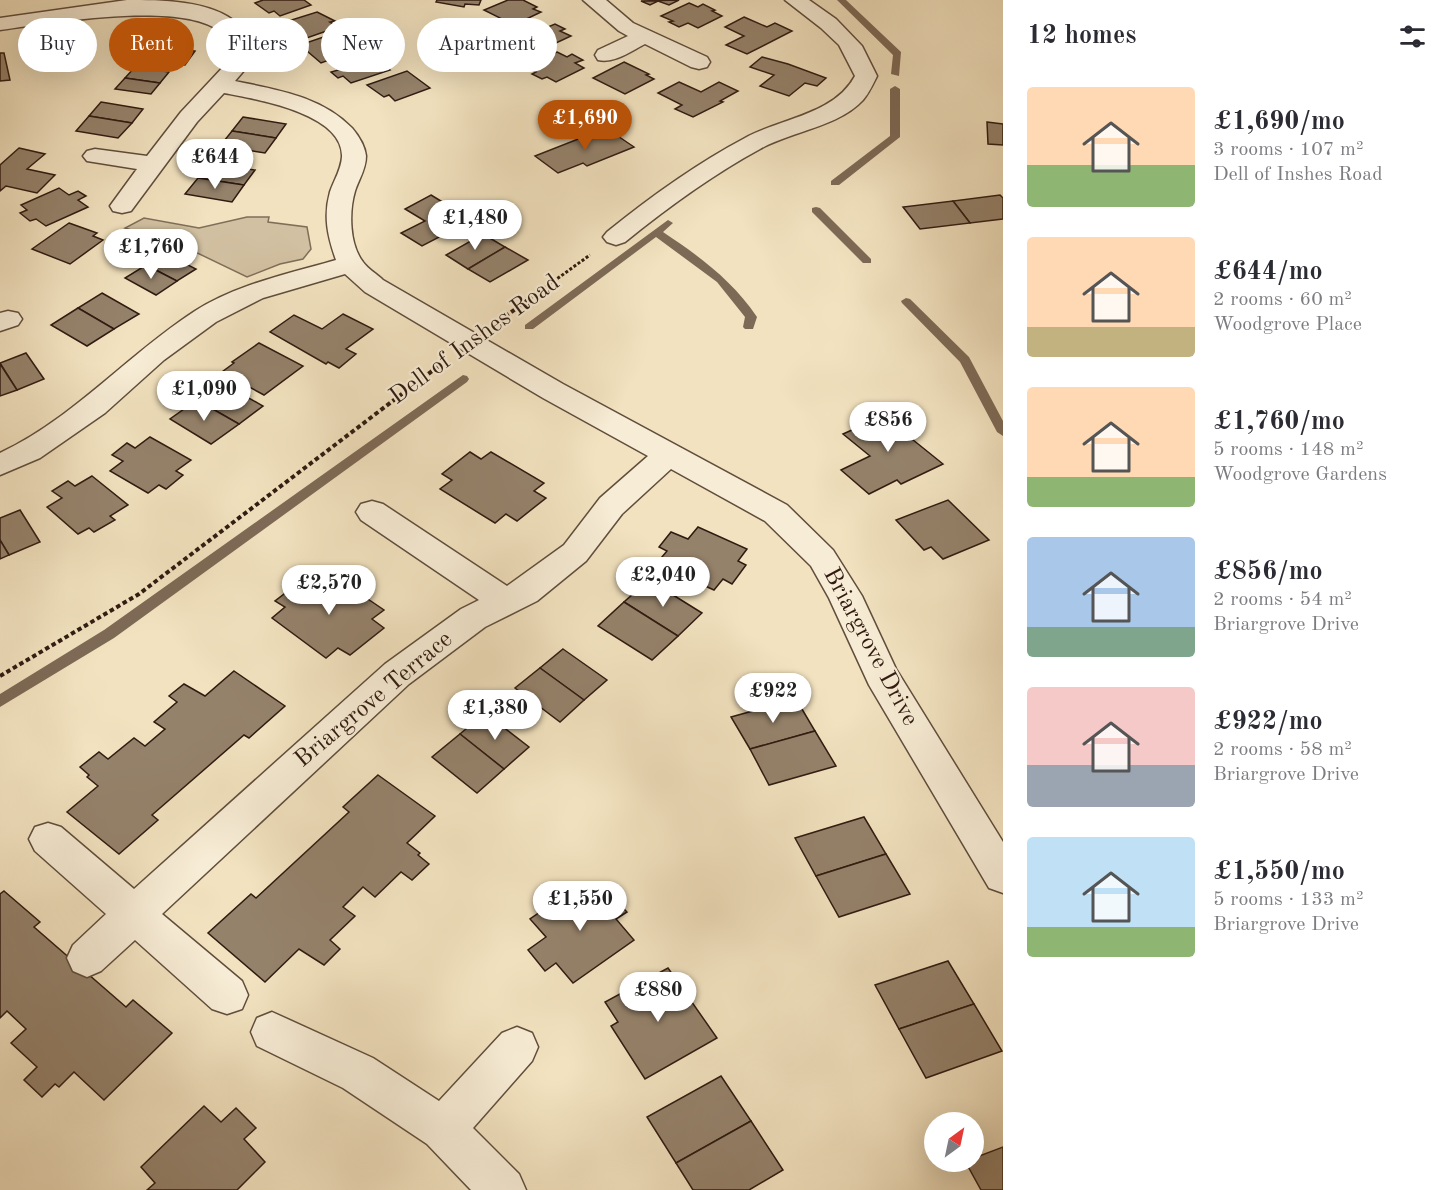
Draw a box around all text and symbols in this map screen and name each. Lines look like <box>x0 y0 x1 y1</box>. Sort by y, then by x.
chip: Buy <box>18 18 97 72</box>
chip: Rent <box>109 18 194 72</box>
chip: Filters <box>206 18 309 72</box>
chip: New <box>321 18 405 72</box>
chip: Apartment <box>417 18 557 72</box>
icon: filters <box>1396 20 1429 53</box>
text: 12 homes <box>1027 23 1136 49</box>
pin: £1,690 <box>536 100 634 151</box>
text: £1,690 <box>552 109 618 129</box>
text: £1,690/mo <box>1213 109 1345 135</box>
icon: home <box>1075 111 1147 183</box>
pin: £644 <box>179 139 251 190</box>
text: 3 rooms · 107 m² <box>1213 140 1363 160</box>
text: £644 <box>190 148 240 168</box>
text: Dell of Inshes Road <box>1213 165 1383 185</box>
pin: £1,480 <box>426 200 524 251</box>
text: £1,480 <box>442 209 508 229</box>
pin: £1,760 <box>102 229 200 280</box>
text: £1,760 <box>118 238 184 258</box>
text: £644/mo <box>1213 259 1323 285</box>
icon: home <box>1075 261 1147 333</box>
street label: Dell of Inshes Road <box>386 270 564 410</box>
text: 2 rooms · 60 m² <box>1213 290 1352 310</box>
text: Woodgrove Place <box>1213 315 1362 335</box>
pin: £1,090 <box>155 371 253 422</box>
text: £1,090 <box>171 380 237 400</box>
pin: £856 <box>852 402 924 453</box>
text: £1,760/mo <box>1213 409 1345 435</box>
text: £856 <box>863 411 913 431</box>
icon: home <box>1075 411 1147 483</box>
text: 5 rooms · 148 m² <box>1213 440 1363 460</box>
text: Woodgrove Gardens <box>1213 465 1387 485</box>
pin: £2,040 <box>614 557 712 608</box>
text: £856/mo <box>1213 559 1323 585</box>
icon: home <box>1075 561 1147 633</box>
street label: Briargrove Drive <box>818 564 922 730</box>
pin: £2,570 <box>280 565 378 616</box>
text: £2,040 <box>630 566 696 586</box>
text: £2,570 <box>296 574 362 594</box>
text: 2 rooms · 54 m² <box>1213 590 1352 610</box>
text: Briargrove Drive <box>1213 615 1359 635</box>
street label: Briargrove Terrace <box>291 627 457 773</box>
pin: £922 <box>737 673 809 724</box>
text: £922 <box>748 682 798 702</box>
pin: £1,380 <box>446 690 544 741</box>
text: £1,380 <box>462 699 528 719</box>
text: £922/mo <box>1213 709 1323 735</box>
icon: home <box>1075 711 1147 783</box>
text: 2 rooms · 58 m² <box>1213 740 1352 760</box>
text: Briargrove Drive <box>1213 765 1359 785</box>
text: £1,550/mo <box>1213 859 1345 885</box>
icon: home <box>1075 861 1147 933</box>
pin: £1,550 <box>531 881 629 932</box>
text: £1,550 <box>547 890 613 910</box>
text: 5 rooms · 133 m² <box>1213 890 1363 910</box>
text: Briargrove Drive <box>1213 915 1359 935</box>
pin: £880 <box>622 972 694 1023</box>
text: £880 <box>633 981 683 1001</box>
north arrow <box>924 1112 984 1172</box>
map controls <box>924 1112 984 1172</box>

